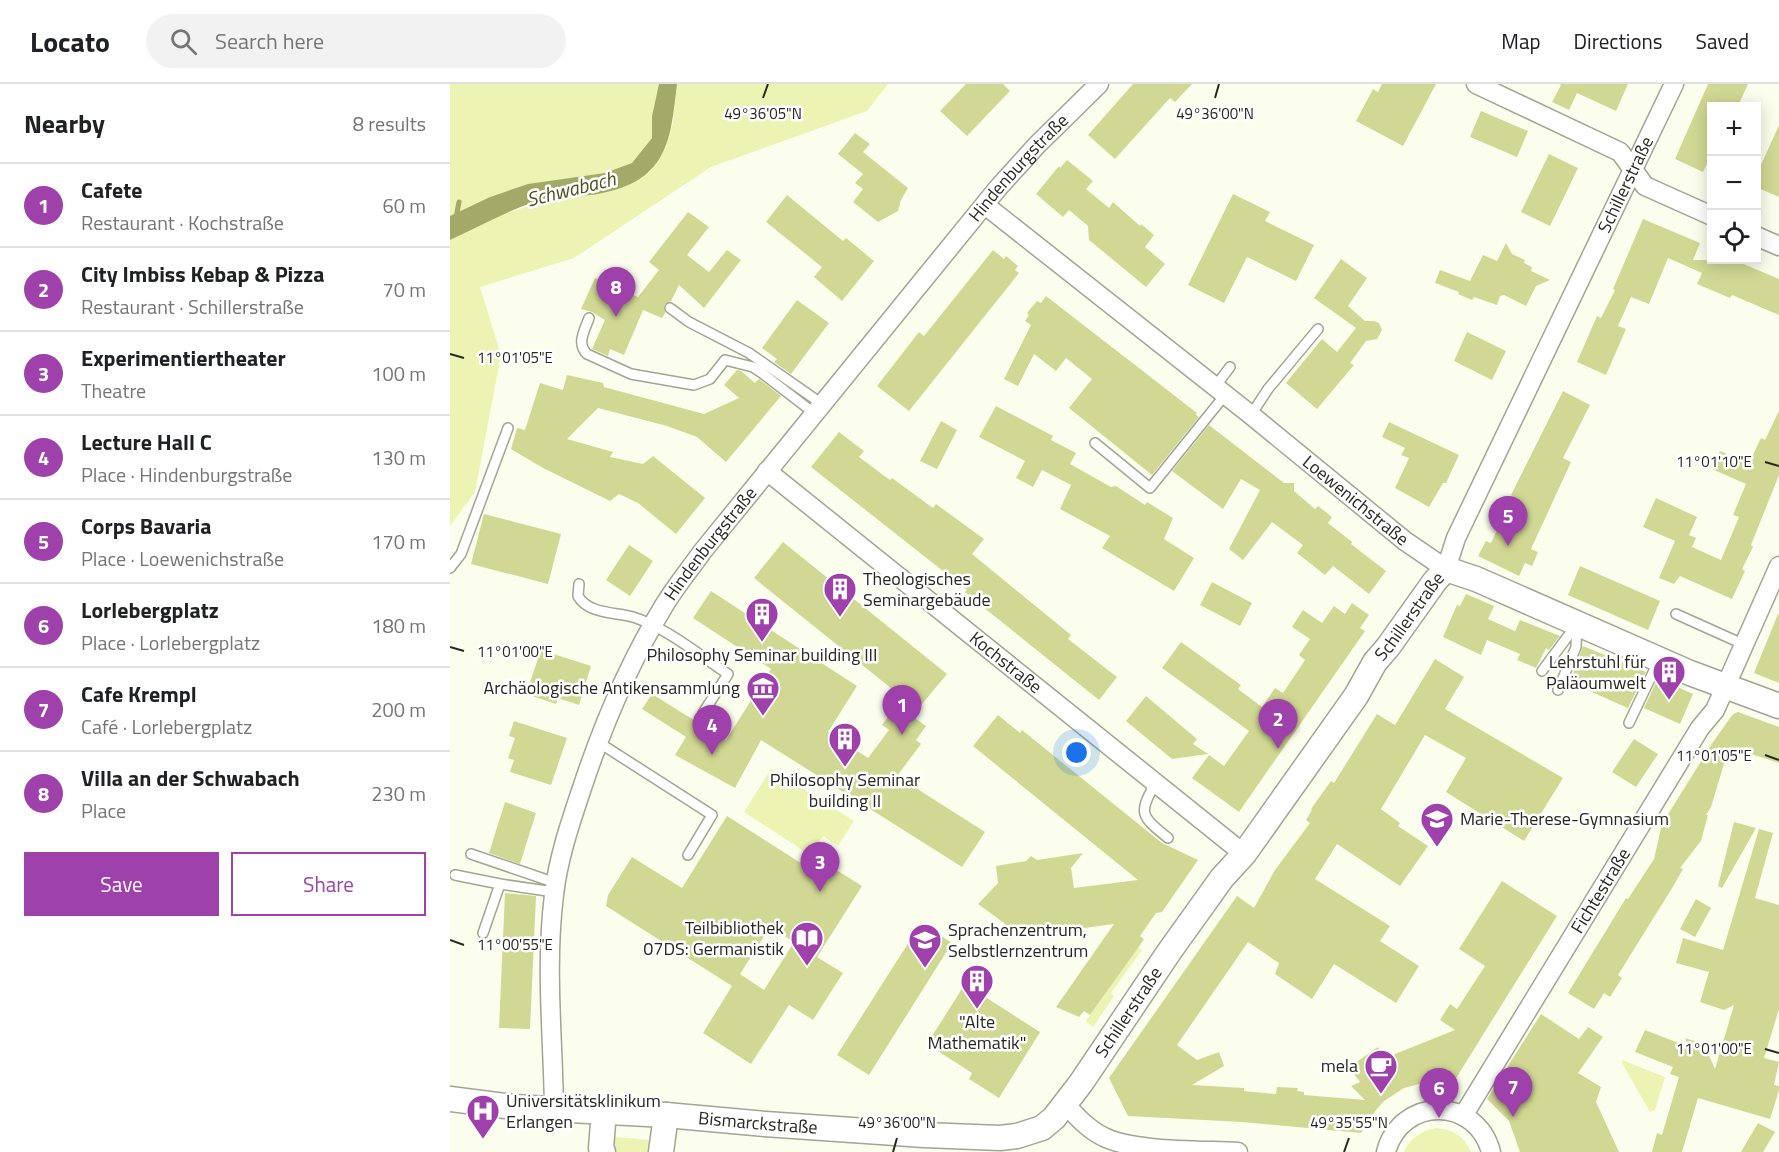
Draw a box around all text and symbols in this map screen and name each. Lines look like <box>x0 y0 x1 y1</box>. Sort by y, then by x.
search box <box>146 14 566 68</box>
text: Locato <box>30 20 110 63</box>
text: Search here <box>215 24 324 58</box>
icon: search <box>167 25 200 58</box>
text: Map <box>1501 25 1541 57</box>
text: Directions <box>1574 25 1663 57</box>
text: Saved <box>1696 25 1749 57</box>
text: 49°36'05"N <box>724 102 802 125</box>
text: 49°36'00"N <box>1176 102 1254 125</box>
map controls <box>1707 102 1761 264</box>
button: + <box>1707 102 1761 156</box>
text: Nearby <box>24 104 105 143</box>
street label: Hindenburgstraße <box>962 107 1074 227</box>
text: 8 results <box>353 108 426 139</box>
street label: Schillerstraße <box>1590 132 1660 237</box>
button: − <box>1707 156 1761 210</box>
water label: Schwabach <box>523 162 619 214</box>
text: Cafete <box>81 173 142 207</box>
text: 1 <box>38 190 49 221</box>
text: 60 m <box>382 190 426 221</box>
text: Restaurant · Kochstraße <box>81 207 284 238</box>
button: locate <box>1707 210 1761 264</box>
text: City Imbiss Kebap & Pizza <box>81 257 325 291</box>
pin: 8 <box>596 268 636 317</box>
text: 2 <box>38 274 49 305</box>
text: 70 m <box>382 274 426 305</box>
text: Restaurant · Schillerstraße <box>81 291 304 322</box>
text: Experimentiertheater <box>81 341 286 375</box>
text: 11°01'05"E <box>477 346 553 369</box>
text: 3 <box>38 358 49 389</box>
text: 100 m <box>371 358 426 389</box>
text: Theatre <box>81 375 146 406</box>
text: Lecture Hall C <box>81 425 212 459</box>
text: 4 <box>38 442 49 473</box>
text: 130 m <box>371 442 426 473</box>
street label: Loewenichstraße <box>1297 448 1415 552</box>
text: 11°01'10"E <box>1676 450 1752 473</box>
text: Place · Hindenburgstraße <box>81 459 292 490</box>
street label: Hindenburgstraße <box>657 481 763 606</box>
pin: 5 <box>1488 496 1528 546</box>
text: Corps Bavaria <box>81 509 212 543</box>
text: 5 <box>38 526 49 557</box>
text: 170 m <box>371 526 426 557</box>
text: Place · Loewenichstraße <box>81 543 284 574</box>
place label: Theologisches Seminargebäude <box>863 565 991 613</box>
street label: Schillerstraße <box>1368 565 1450 667</box>
building icon: Theologisches Seminargebäude <box>822 571 858 618</box>
text: Lorlebergplatz <box>81 593 219 627</box>
building icon: Philosophy Seminar building III <box>744 596 780 643</box>
text: 6 <box>38 610 49 641</box>
text: 180 m <box>371 610 426 641</box>
street label: Kochstraße <box>964 625 1048 700</box>
text: Place · Lorlebergplatz <box>81 627 260 658</box>
text: 11°01'00"E <box>477 640 553 663</box>
place label: Philosophy Seminar building III <box>647 641 877 668</box>
place label: Lehrstuhl für Paläoumwelt <box>1546 648 1647 696</box>
building icon: Lehrstuhl für Paläoumwelt <box>1651 654 1687 701</box>
museum icon: Archäologische Antikensammlung <box>745 670 781 717</box>
place label: Archäologische Antikensammlung <box>484 674 740 701</box>
text: Cafe Krempl <box>81 677 197 711</box>
pin: 1 <box>882 686 922 735</box>
text: 7 <box>38 694 49 725</box>
text: 200 m <box>371 694 426 725</box>
pin: 2 <box>1258 700 1298 749</box>
pin: 4 <box>692 706 732 755</box>
text: Café · Lorlebergplatz <box>81 711 252 742</box>
building icon: Philosophy Seminar building II <box>827 721 863 768</box>
your location <box>1062 738 1091 767</box>
text: 11°01'05"E <box>1676 744 1752 767</box>
text: Villa an der Schwabach <box>81 761 300 795</box>
place label: Philosophy Seminar building II <box>770 766 920 814</box>
text: 8 <box>38 778 49 809</box>
text: 230 m <box>371 778 426 809</box>
text: Place <box>81 795 126 826</box>
school or university icon: Marie-Therese-Gymnasium <box>1419 801 1455 848</box>
place label: Marie-Therese-Gymnasium <box>1460 805 1669 832</box>
pin: 3 <box>800 842 839 892</box>
street label: Fichtestraße <box>1564 843 1637 938</box>
button: Save <box>24 852 219 916</box>
button: Share <box>231 852 426 916</box>
place label: Teilbibliothek 07DS: Germanistik <box>643 914 784 962</box>
place label: Sprachenzentrum, Selbstlernzentrum <box>948 916 1088 964</box>
library icon: Teilbibliothek 07DS: Germanistik <box>789 920 825 967</box>
school or university icon: Sprachenzentrum, Selbstlernzentrum <box>907 922 943 969</box>
text: 11°00'55"E <box>477 933 553 956</box>
street label: Schillerstraße <box>1088 961 1168 1063</box>
building icon: "Alte Mathematik" <box>959 963 995 1010</box>
place label: "Alte Mathematik" <box>928 1008 1026 1056</box>
text: 11°01'00"E <box>1676 1037 1752 1060</box>
cafe icon: mela <box>1363 1048 1399 1095</box>
place label: mela <box>1321 1052 1358 1079</box>
pin: 6 <box>1420 1068 1458 1118</box>
pin: 7 <box>1494 1068 1532 1117</box>
place label: Universitätsklinikum Erlangen <box>506 1087 661 1135</box>
hospital icon: Universitätsklinikum Erlangen <box>465 1093 501 1140</box>
street label: Bismarckstraße <box>697 1104 818 1141</box>
text: 49°36'00"N <box>858 1111 936 1134</box>
text: 49°35'55"N <box>1310 1111 1388 1134</box>

